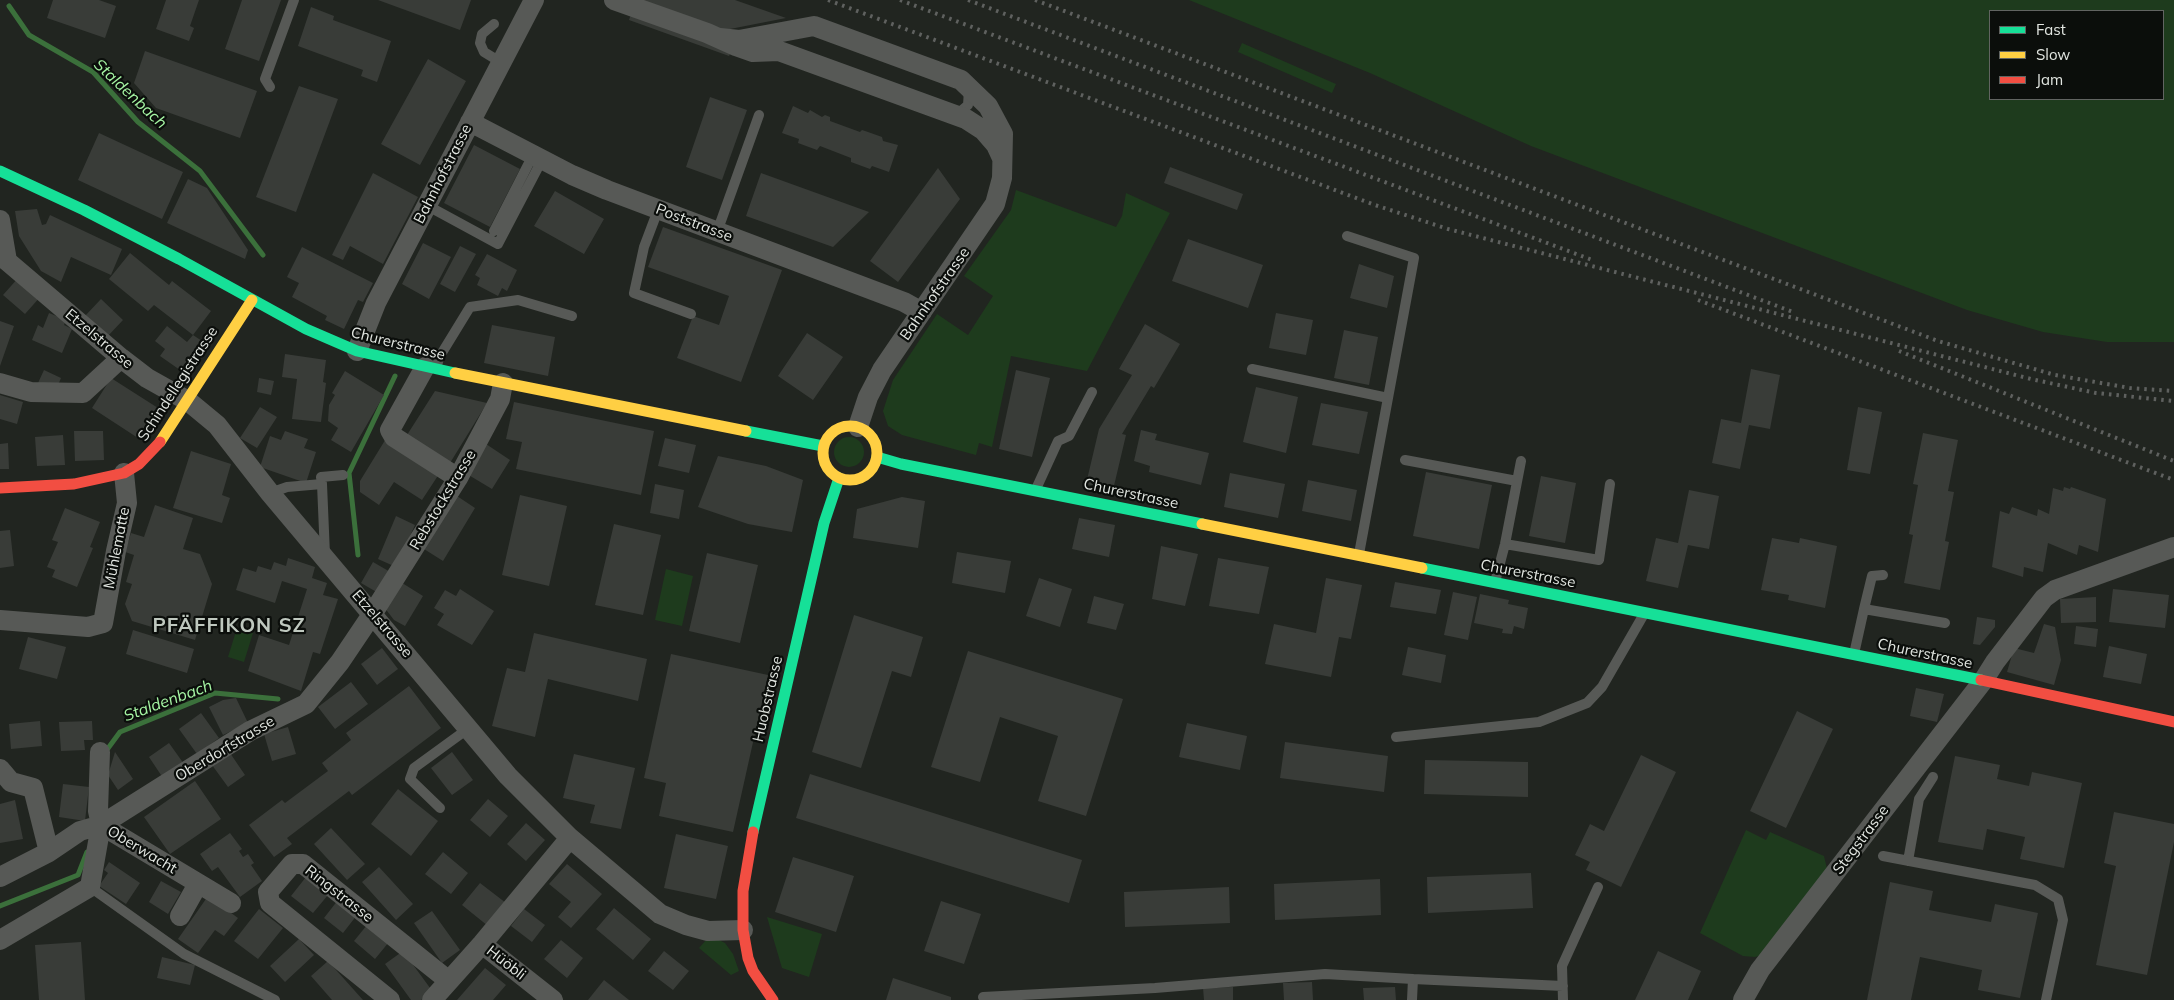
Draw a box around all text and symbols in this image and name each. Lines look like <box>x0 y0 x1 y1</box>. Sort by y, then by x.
legend <box>1989 10 2164 100</box>
text: Fast <box>2036 20 2066 39</box>
text: Slow <box>2036 45 2070 64</box>
water label: Staldenbach <box>89 55 171 133</box>
text: Jam <box>2036 70 2063 89</box>
street label: Bahnhofstrasse <box>410 121 476 227</box>
street label: Poststrasse <box>653 200 735 246</box>
street label: Bahnhofstrasse <box>896 244 974 344</box>
street label: Etzelstrasse <box>61 305 137 373</box>
street label: Schindellegistrasse <box>134 323 222 445</box>
street label: Churerstrasse <box>349 324 447 364</box>
street label: Rebstockstrasse <box>406 447 480 553</box>
street label: Churerstrasse <box>1082 475 1180 513</box>
street label: Mühlematte <box>100 506 134 590</box>
street label: Churerstrasse <box>1479 556 1577 592</box>
street label: Etzelstrasse <box>348 587 416 661</box>
district label: PFÄFFIKON SZ <box>151 614 307 638</box>
street label: Churerstrasse <box>1876 635 1974 673</box>
street label: Huobstrasse <box>749 654 787 744</box>
water label: Staldenbach <box>121 676 215 726</box>
street label: Oberdorfstrasse <box>172 712 278 786</box>
street label: Stegstrasse <box>1829 802 1893 878</box>
street label: Oberwacht <box>104 822 180 878</box>
street label: Ringstrasse <box>301 862 377 926</box>
street label: Hüöbli <box>483 942 529 984</box>

